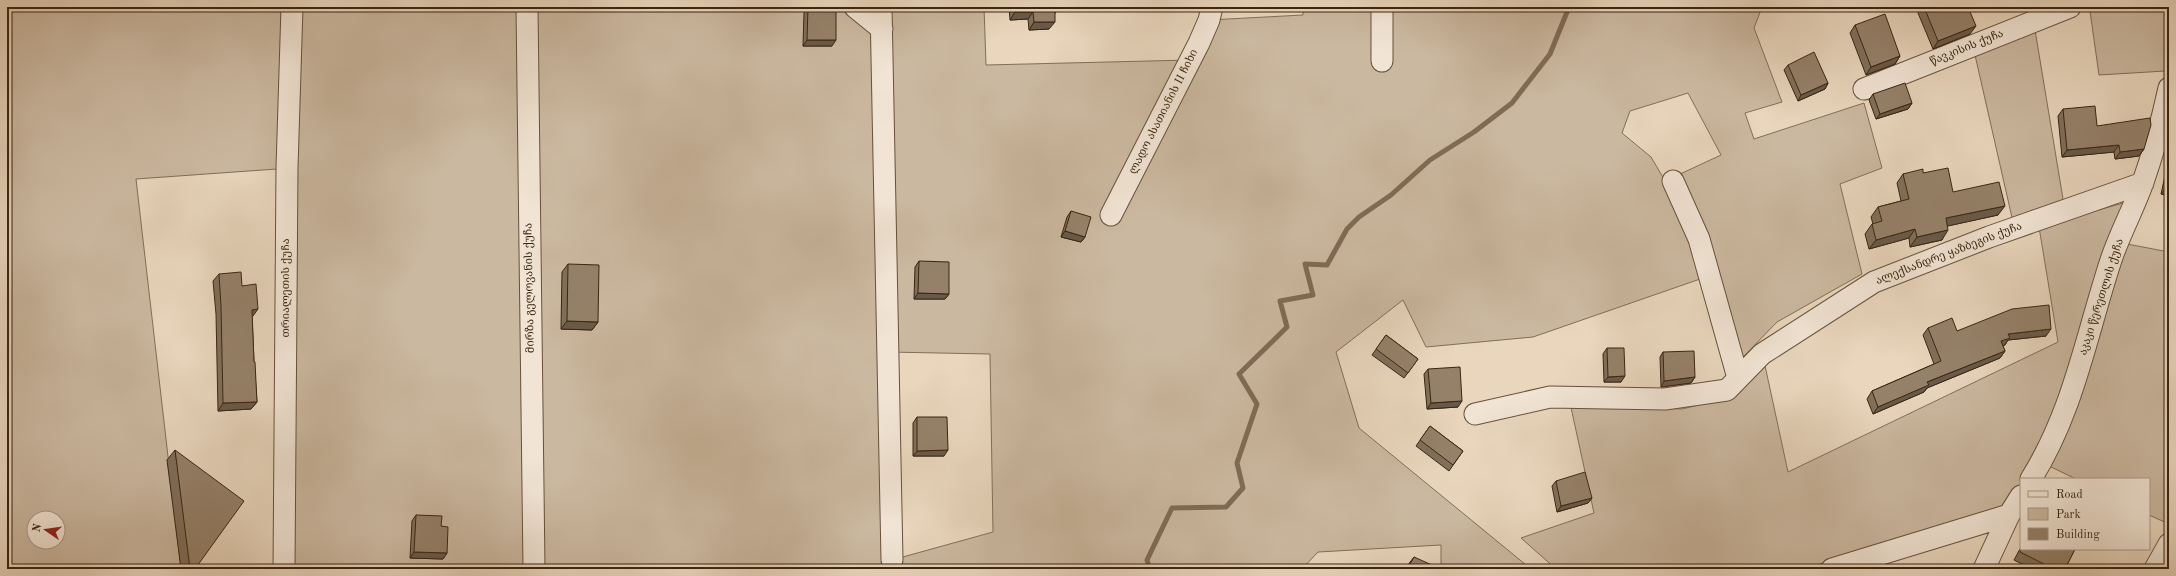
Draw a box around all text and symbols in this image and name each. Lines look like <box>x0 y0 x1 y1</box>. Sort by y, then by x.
street label: წავკისის ქუჩა <box>1929 28 2005 68</box>
street label: ლადო ასათიანის II ჩიხი <box>1127 47 1200 176</box>
street label: ალექსანდრე ყაზბეგის ქუჩა <box>1874 220 2024 287</box>
street label: მირზა გელოვანის ქუჩა <box>522 223 537 353</box>
street label: აკაკი წერეთლის ქუჩა <box>2078 237 2126 357</box>
street label: თრიალეთის ქუჩა <box>281 238 292 338</box>
legend <box>2020 478 2150 550</box>
text: Road <box>2056 489 2083 501</box>
text: Park <box>2056 509 2081 521</box>
north arrow <box>26 510 66 550</box>
text: N <box>31 522 44 533</box>
text: Building <box>2056 529 2100 541</box>

